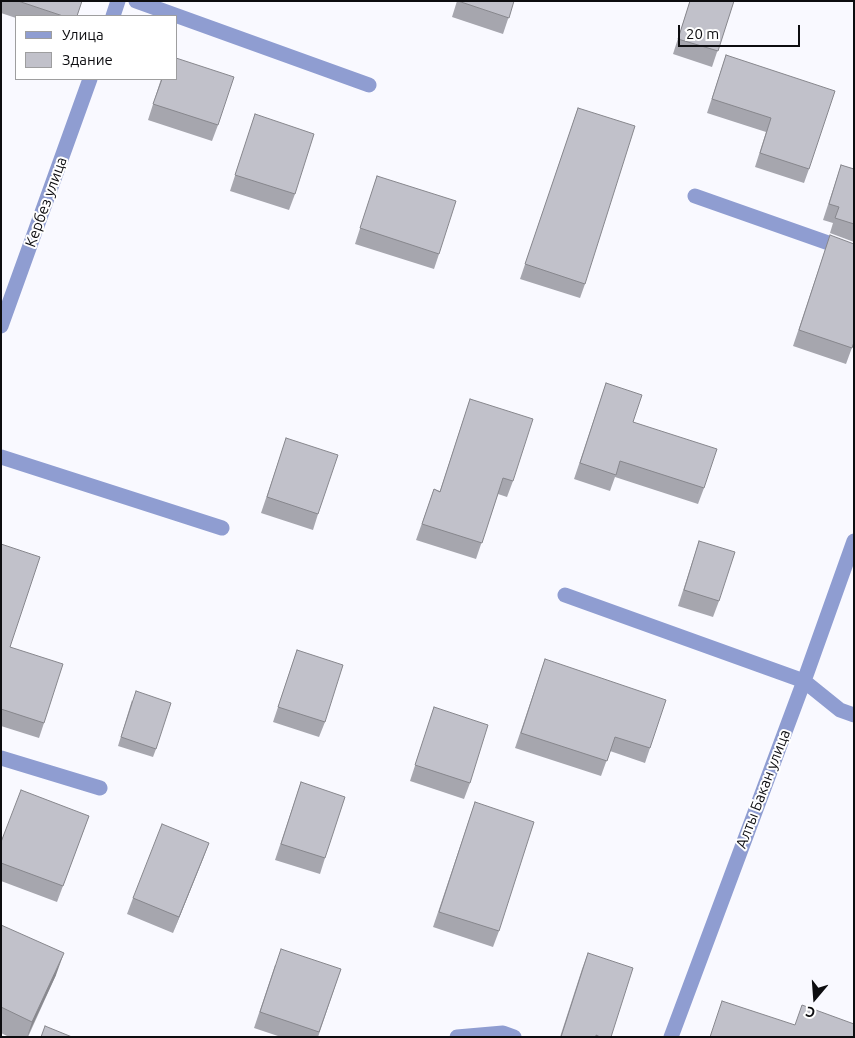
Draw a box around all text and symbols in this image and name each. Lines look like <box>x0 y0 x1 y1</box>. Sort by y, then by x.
legend <box>15 15 178 80</box>
scale bar <box>680 15 802 47</box>
text: 20 m <box>686 25 719 42</box>
text: Улица <box>62 26 104 43</box>
text: Здание <box>62 51 113 68</box>
street label: Кербез улица <box>21 154 71 250</box>
street label: Алты Бакан улица <box>732 727 794 851</box>
north arrow <box>790 973 840 1023</box>
text: С <box>804 1003 817 1021</box>

